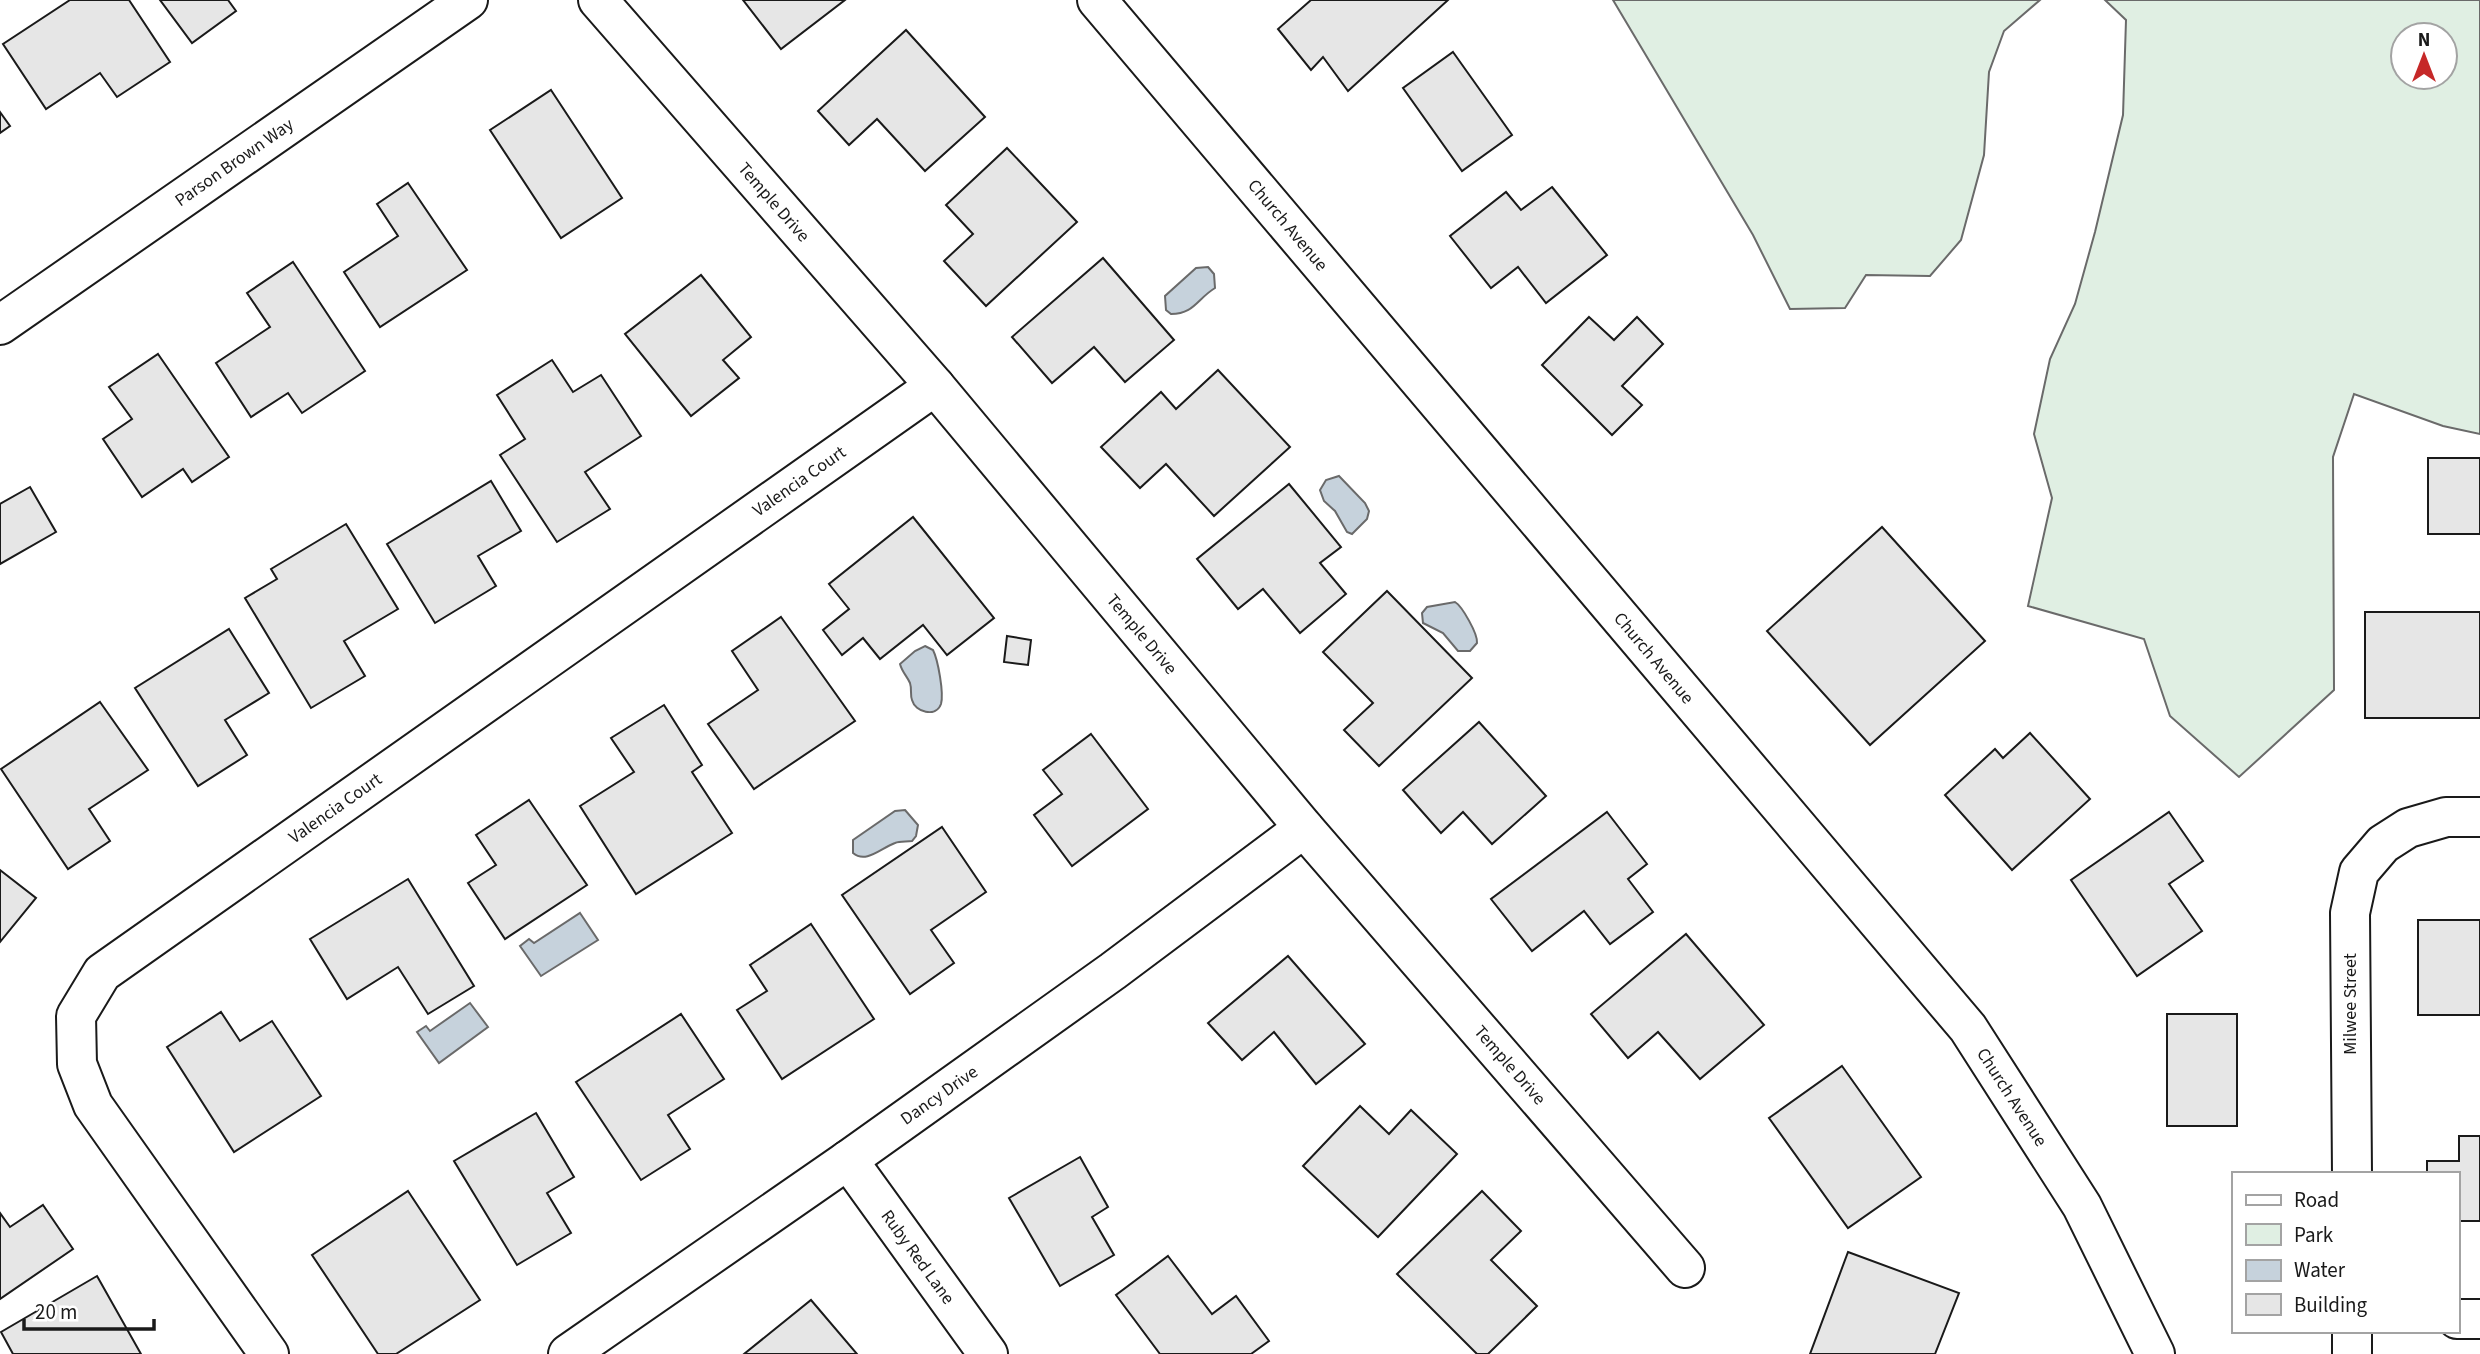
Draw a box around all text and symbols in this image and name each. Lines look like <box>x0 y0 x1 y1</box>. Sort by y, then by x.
north arrow <box>2389 21 2459 91</box>
text: N <box>2418 27 2430 54</box>
street label: Parson Brown Way <box>170 112 299 213</box>
street label: Temple Drive <box>732 157 815 248</box>
street label: Church Avenue <box>1242 174 1334 277</box>
street label: Valencia Court <box>748 440 851 523</box>
street label: Temple Drive <box>1100 589 1183 680</box>
street label: Church Avenue <box>1608 607 1700 710</box>
street label: Valencia Court <box>284 767 387 850</box>
street label: Milwee Street <box>2338 953 2363 1055</box>
street label: Temple Drive <box>1468 1020 1551 1111</box>
street label: Church Avenue <box>1970 1043 2053 1152</box>
street label: Dancy Drive <box>896 1060 983 1131</box>
legend <box>2232 1172 2459 1333</box>
text: Road <box>2294 1185 2339 1215</box>
street label: Ruby Red Lane <box>875 1205 960 1310</box>
text: Park <box>2294 1220 2334 1250</box>
text: Water <box>2294 1255 2346 1285</box>
scale bar <box>24 1288 154 1332</box>
text: Building <box>2294 1290 2368 1320</box>
text: 20 m <box>35 1297 77 1327</box>

